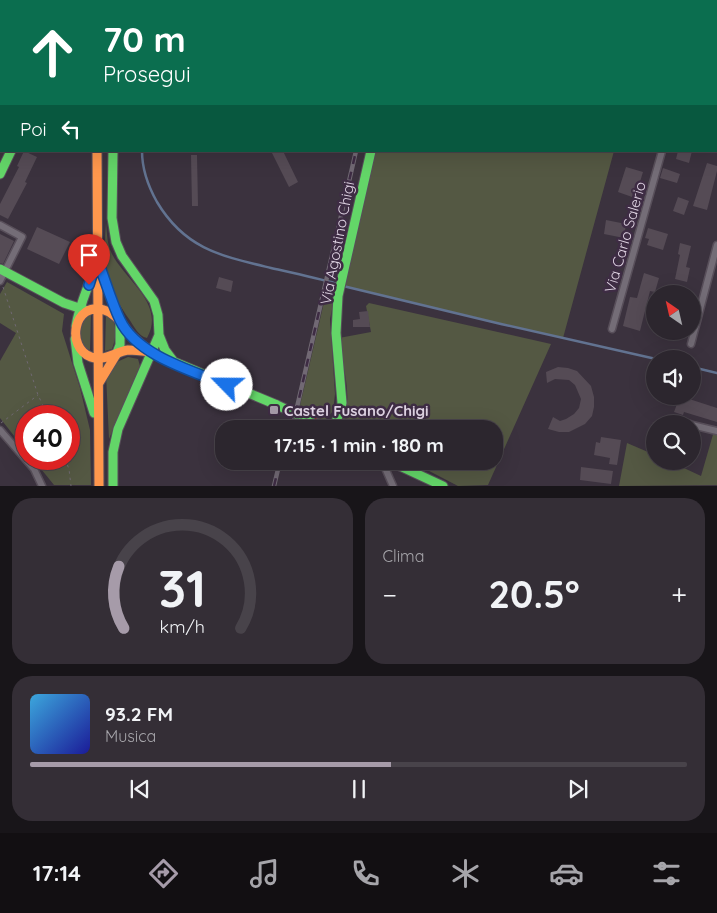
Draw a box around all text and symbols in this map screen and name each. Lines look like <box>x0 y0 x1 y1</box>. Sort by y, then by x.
text: 70 m <box>103 17 186 61</box>
icon: ahead <box>20 20 85 85</box>
text: Prosegui <box>103 60 191 88</box>
icon: left <box>57 115 85 143</box>
text: Poi <box>20 117 47 141</box>
street label: Via Carlo Salerio <box>600 179 650 295</box>
street label: Via Agostino Chigi <box>316 180 358 306</box>
pin <box>68 234 110 285</box>
icon: arrive <box>75 241 103 269</box>
north arrow <box>646 285 701 340</box>
map controls <box>646 285 701 470</box>
button: sound <box>646 350 701 405</box>
position arrow <box>200 358 252 410</box>
place label: Castel Fusano/Chigi <box>284 401 429 420</box>
marker: Castel Fusano/Chigi <box>268 404 280 416</box>
speed limit sign: 40 <box>15 405 80 470</box>
button: search <box>646 415 701 470</box>
text: 17:15 · 1 min · 180 m <box>274 433 444 457</box>
text: Clima <box>383 546 424 566</box>
text: 31 <box>158 555 206 620</box>
text: 20.5° <box>489 570 580 618</box>
text: − <box>383 577 397 612</box>
text: + <box>671 577 687 612</box>
text: km/h <box>160 615 205 637</box>
text: 93.2 FM <box>105 702 173 726</box>
text: Musica <box>105 726 156 746</box>
icon: previous <box>126 775 154 803</box>
icon: pause <box>345 775 373 803</box>
icon: next <box>564 775 592 803</box>
icon: directions <box>146 856 181 891</box>
icon: music <box>247 856 282 891</box>
icon: phone <box>348 856 383 891</box>
icon: climate <box>448 856 483 891</box>
icon: car <box>549 856 584 891</box>
icon: filters <box>649 856 684 891</box>
text: 17:14 <box>33 859 81 887</box>

